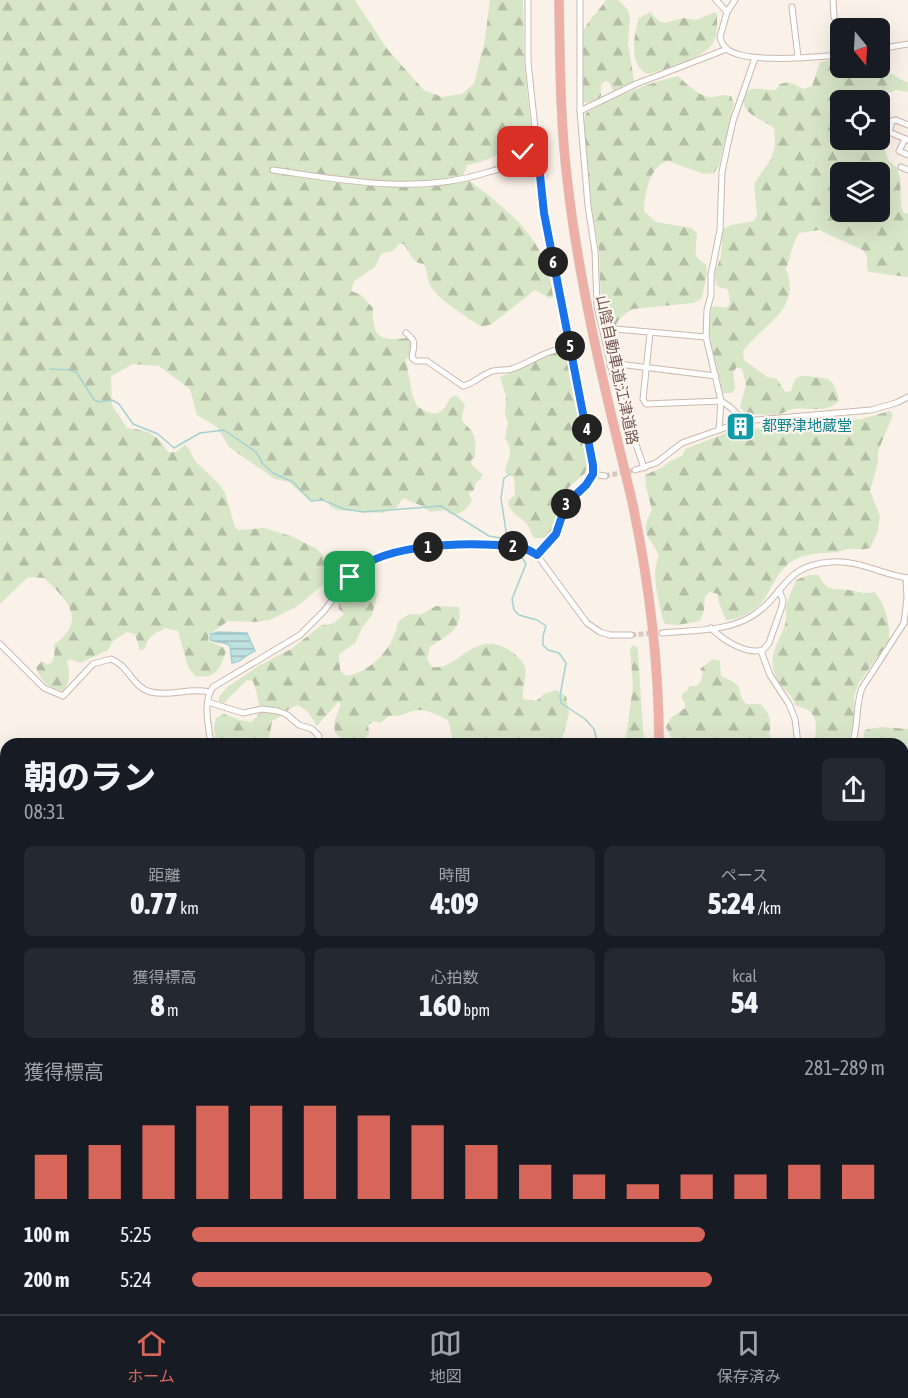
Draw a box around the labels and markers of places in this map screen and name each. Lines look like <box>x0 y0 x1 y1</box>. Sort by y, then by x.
pin <box>497 126 548 177</box>
pin: 6 <box>538 247 568 277</box>
pin: 5 <box>555 331 585 361</box>
building icon: 都野津地蔵堂 <box>725 410 757 442</box>
pin: 4 <box>572 414 602 444</box>
place label: 都野津地蔵堂 <box>762 417 852 434</box>
pin: 3 <box>551 489 581 519</box>
pin: 2 <box>498 531 528 561</box>
pin: 1 <box>413 532 443 562</box>
pin <box>324 551 375 602</box>

